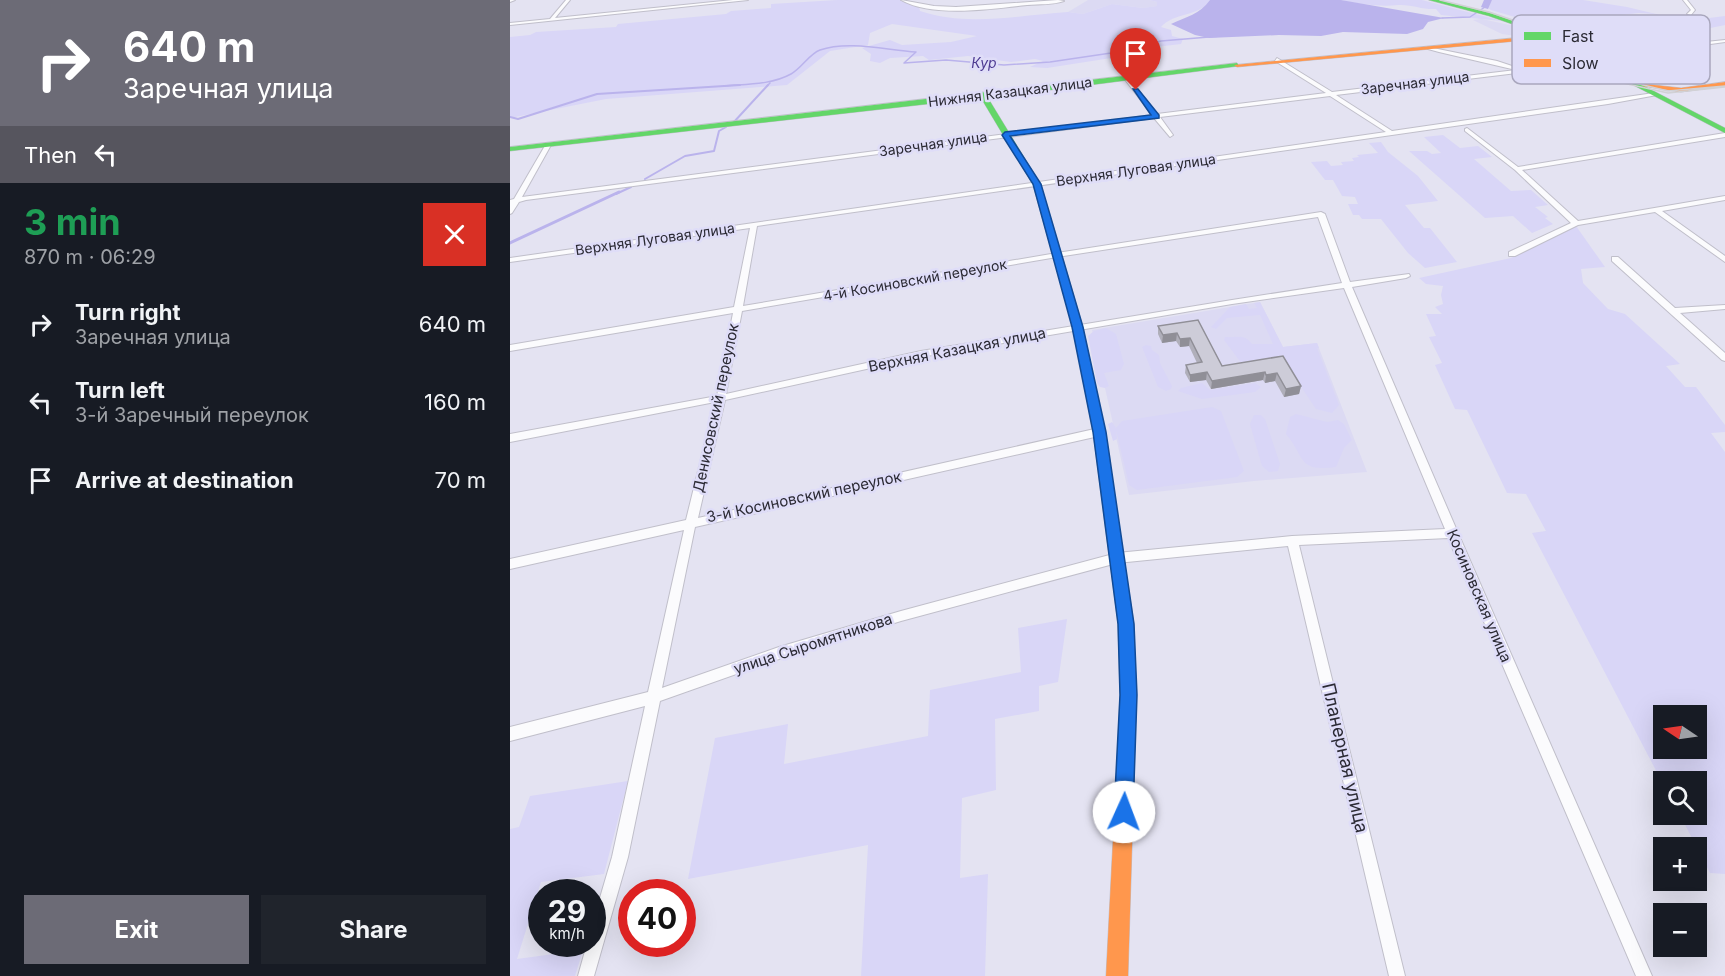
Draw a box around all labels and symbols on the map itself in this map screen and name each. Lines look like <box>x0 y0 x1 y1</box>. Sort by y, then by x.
legend <box>1512 15 1710 84</box>
text: Fast <box>1562 26 1594 46</box>
pin <box>1110 28 1161 90</box>
text: Slow <box>1562 53 1599 73</box>
water label: Кур <box>971 54 997 71</box>
street label: Заречная улица <box>1360 67 1470 98</box>
street label: Нижняя Казацкая улица <box>927 73 1093 110</box>
street label: Заречная улица <box>878 127 988 160</box>
street label: Верхняя Луговая улица <box>1055 150 1217 189</box>
street label: Верхняя Луговая улица <box>574 219 736 258</box>
street label: 4-й Косиновский переулок <box>822 255 1008 304</box>
street label: Денисовский переулок <box>688 322 743 494</box>
street label: Верхняя Казацкая улица <box>867 323 1047 376</box>
street label: 3-й Косиновский переулок <box>705 467 903 526</box>
street label: Косиновская улица <box>1443 526 1516 665</box>
street label: улица Сыромятникова <box>731 609 895 678</box>
street label: Планерная улица <box>1318 681 1373 835</box>
north arrow <box>1653 705 1707 759</box>
position arrow <box>1092 780 1156 844</box>
speed limit sign: 40 <box>618 879 696 957</box>

